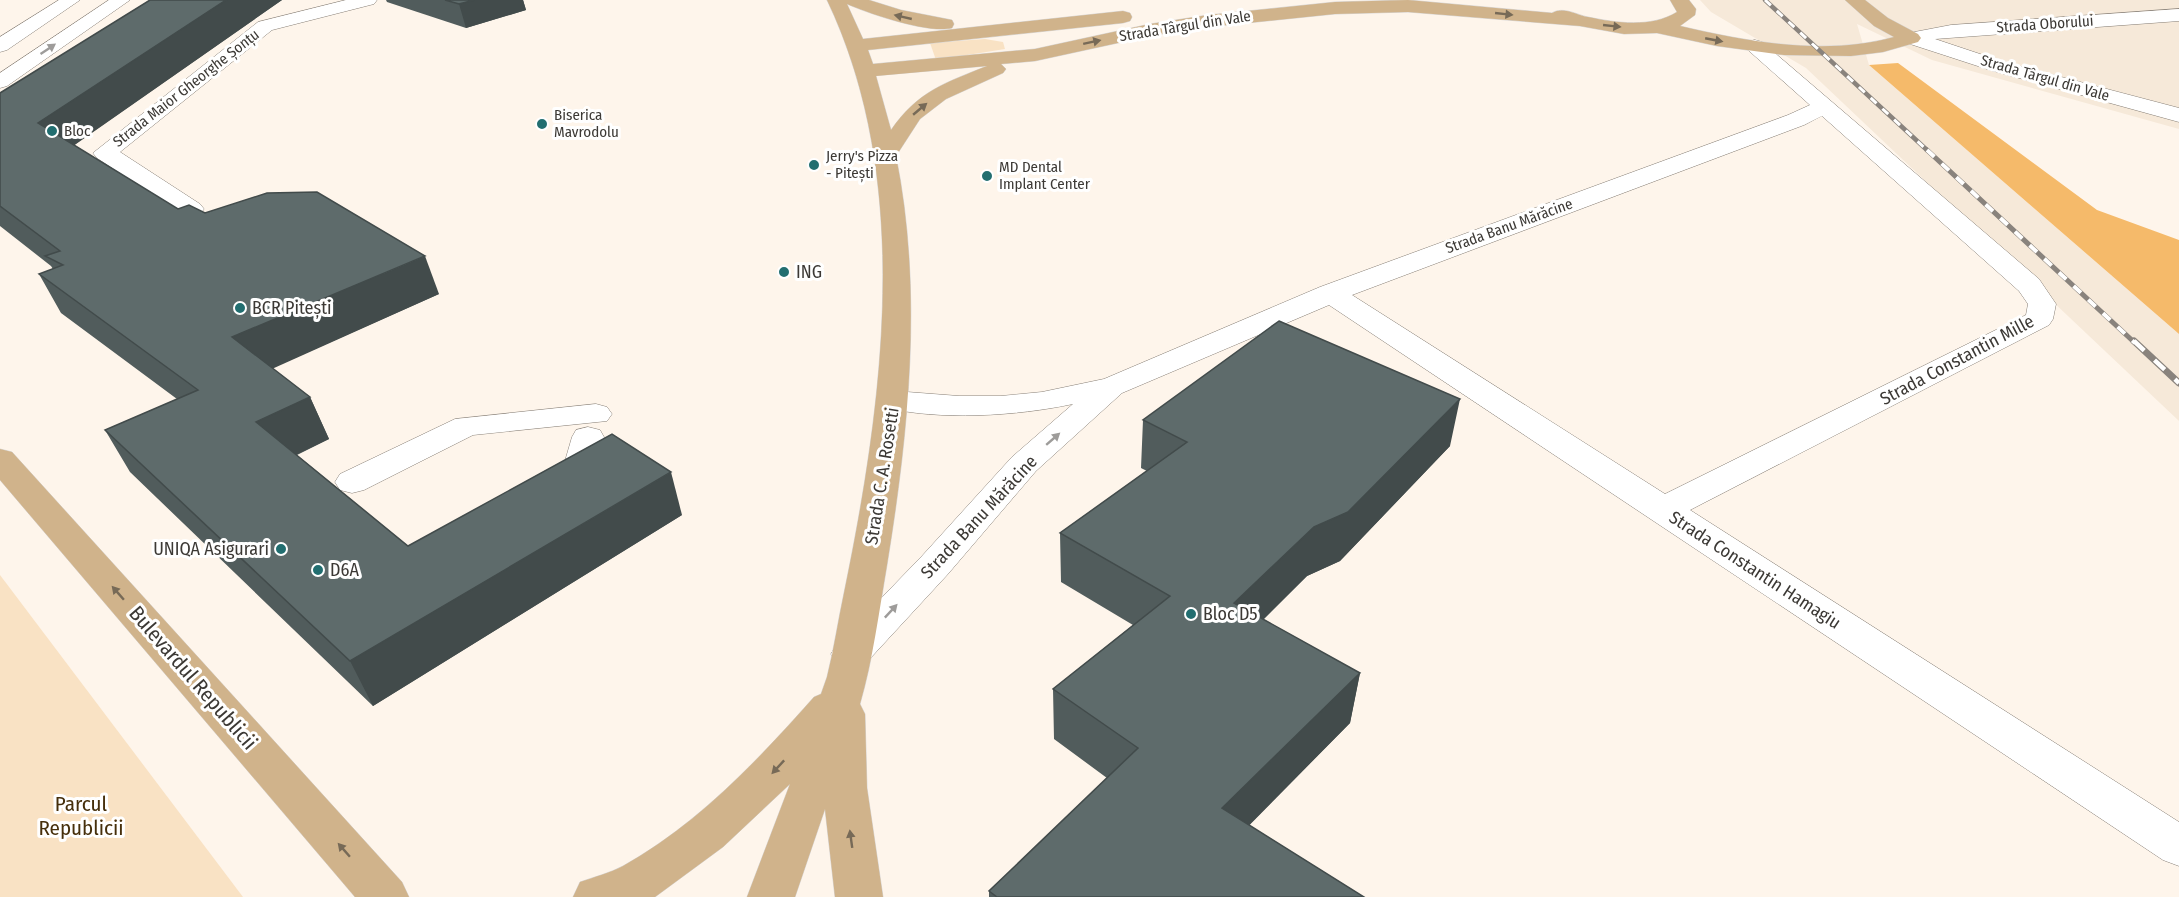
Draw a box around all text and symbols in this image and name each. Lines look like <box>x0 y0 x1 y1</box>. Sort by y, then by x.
street label: Strada Târgul din Vale <box>1118 7 1252 45</box>
one-way arrow <box>1495 9 1514 19</box>
one-way arrow <box>894 11 913 21</box>
street label: Strada Oborului <box>1996 12 2094 36</box>
one-way arrow <box>1602 21 1621 31</box>
street label: Strada Maior Gheorghe Șonțu <box>109 25 263 151</box>
one-way arrow <box>1704 36 1723 45</box>
one-way arrow <box>1083 37 1102 46</box>
one-way arrow <box>40 43 56 55</box>
street label: Strada Târgul din Vale <box>1979 51 2111 105</box>
one-way arrow <box>912 102 928 115</box>
place label: Biserica Mavrodolu <box>554 106 619 141</box>
marker: Biserica Mavrodolu <box>535 117 549 131</box>
place label: Bloc <box>64 122 91 140</box>
marker: Bloc <box>45 124 59 138</box>
place label: Jerry's Pizza - Pitești <box>826 147 898 183</box>
marker: Jerry's Pizza - Pitești <box>807 158 821 172</box>
place label: MD Dental Implant Center <box>999 158 1091 193</box>
marker: MD Dental Implant Center <box>980 169 994 183</box>
street label: Strada Banu Mărăcine <box>1443 195 1575 257</box>
place label: ING <box>796 261 822 283</box>
marker: ING <box>777 265 791 279</box>
place label: BCR Pitești <box>252 297 332 319</box>
marker: BCR Pitești <box>233 301 247 315</box>
street label: Strada Constantin Mille <box>1876 310 2038 410</box>
street label: Strada C. A. Rosetti <box>860 406 904 546</box>
one-way arrow <box>1045 433 1060 446</box>
street label: Strada Banu Mărăcine <box>916 451 1042 583</box>
street label: Strada Constantin Hamagiu <box>1665 506 1845 634</box>
place label: UNIQA Asigurari <box>153 538 269 560</box>
marker: UNIQA Asigurari <box>274 542 288 556</box>
place label: D6A <box>330 559 359 581</box>
marker: D6A <box>311 563 325 577</box>
one-way arrow <box>112 586 125 601</box>
street label: Bulevardul Republicii <box>123 601 263 755</box>
place label: Bloc D5 <box>1203 603 1258 625</box>
one-way arrow <box>884 604 898 619</box>
marker: Bloc D5 <box>1184 607 1198 621</box>
one-way arrow <box>772 760 786 774</box>
park label: Parcul Republicii <box>38 791 124 841</box>
one-way arrow <box>847 829 856 848</box>
one-way arrow <box>338 843 351 858</box>

